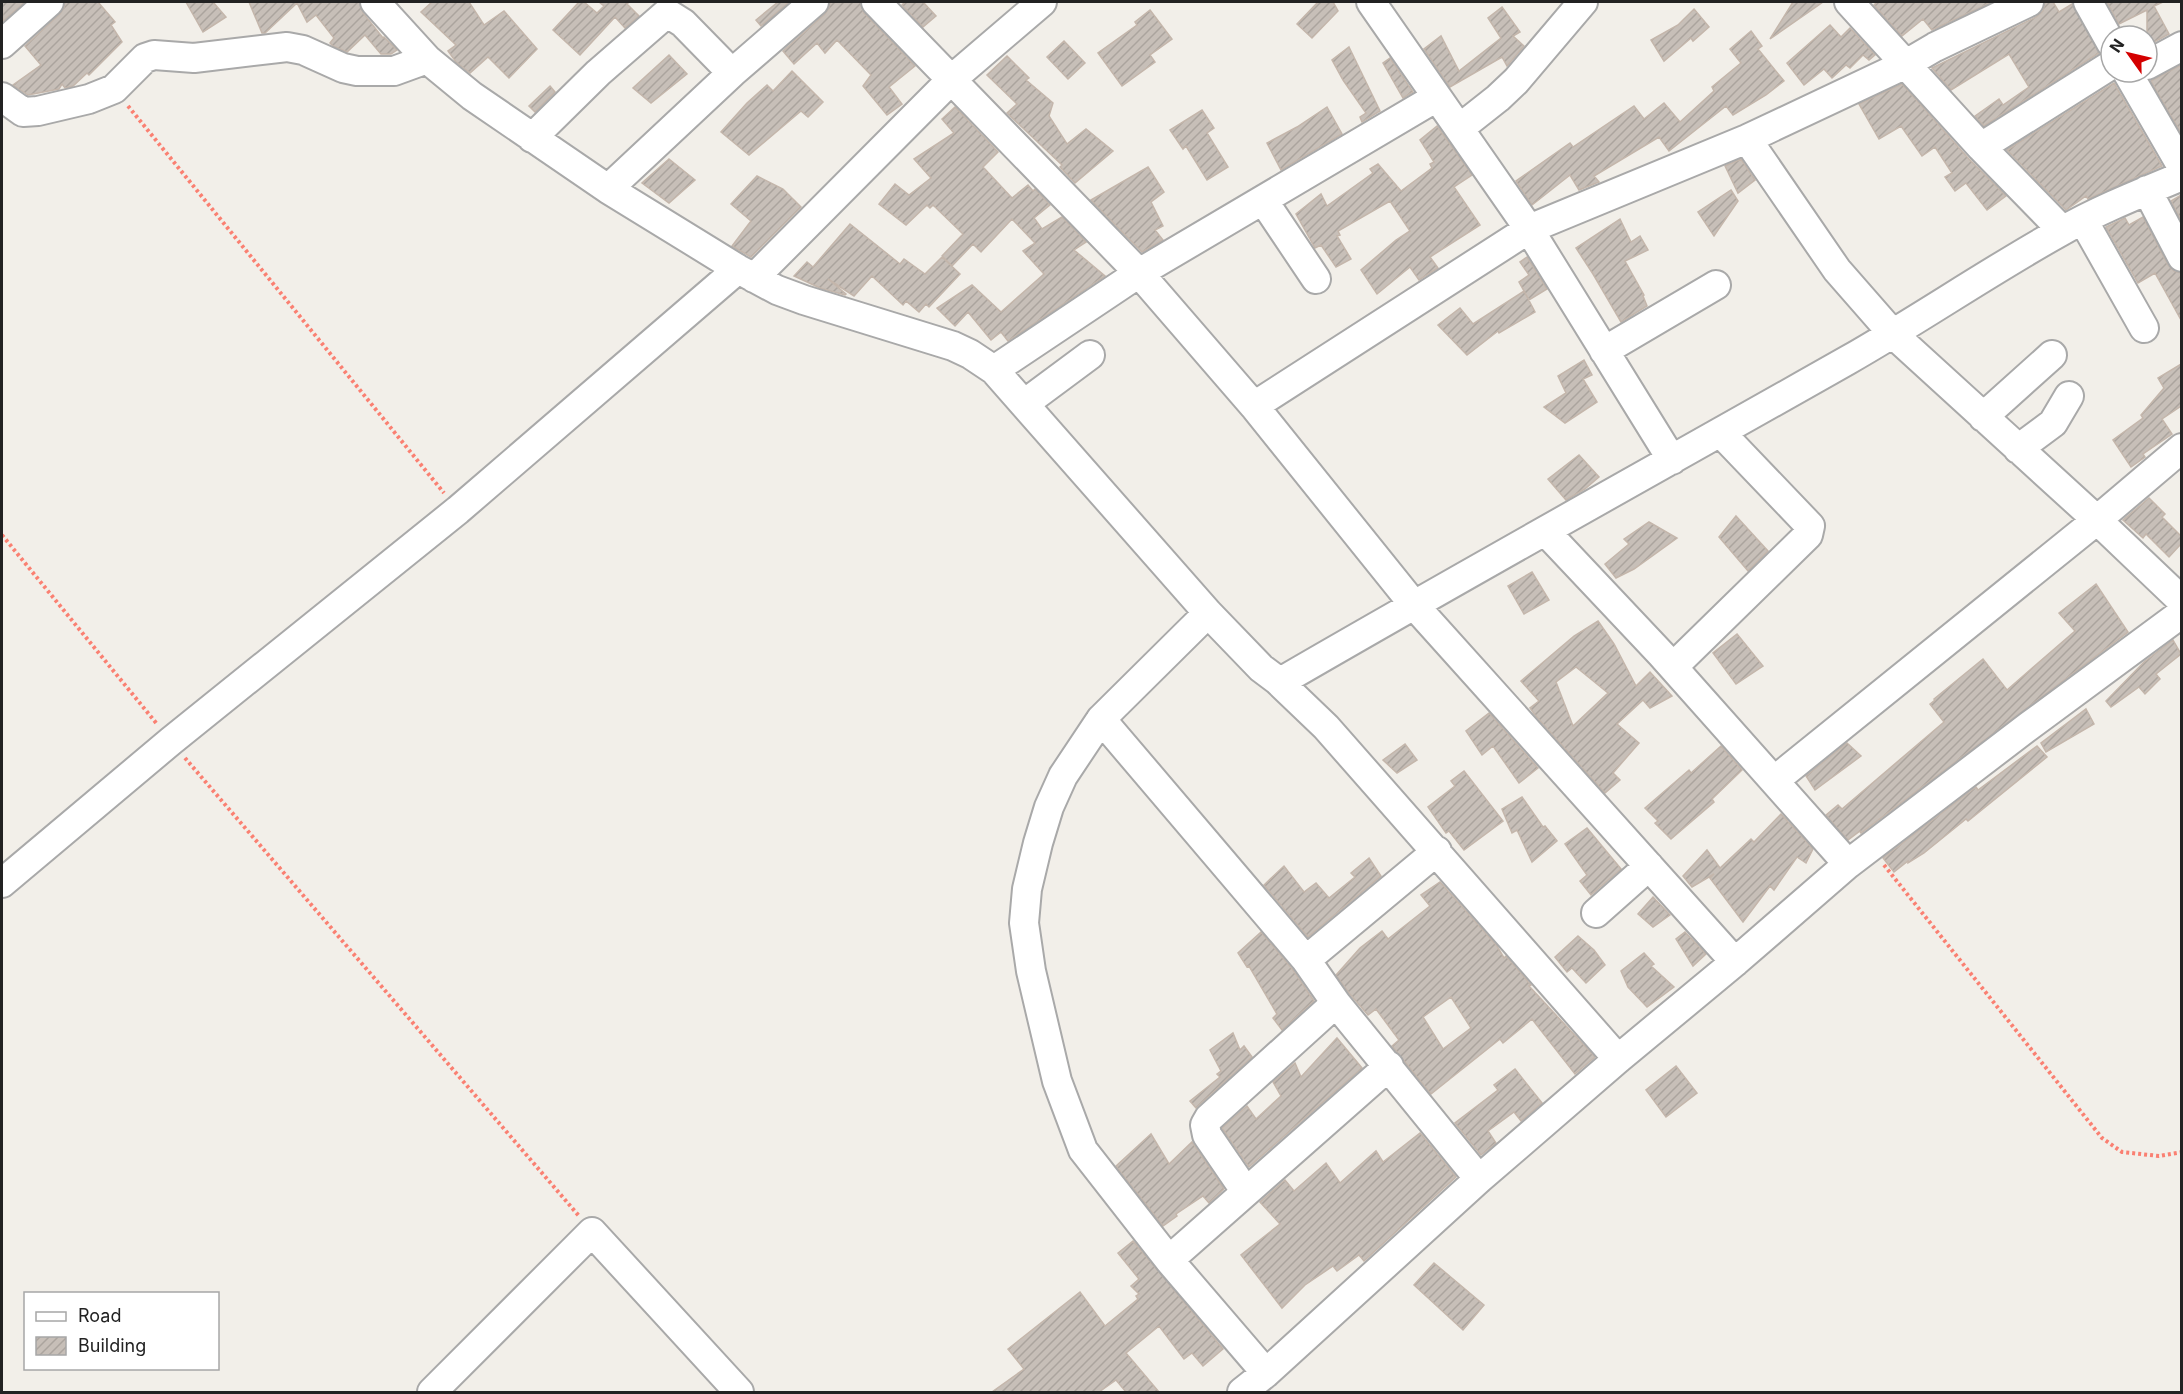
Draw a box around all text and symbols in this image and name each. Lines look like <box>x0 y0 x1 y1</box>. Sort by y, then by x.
north arrow <box>2099 24 2159 84</box>
text: N <box>2105 35 2128 56</box>
legend <box>24 1292 219 1370</box>
text: Road <box>78 1305 121 1326</box>
text: Building <box>78 1335 146 1356</box>

